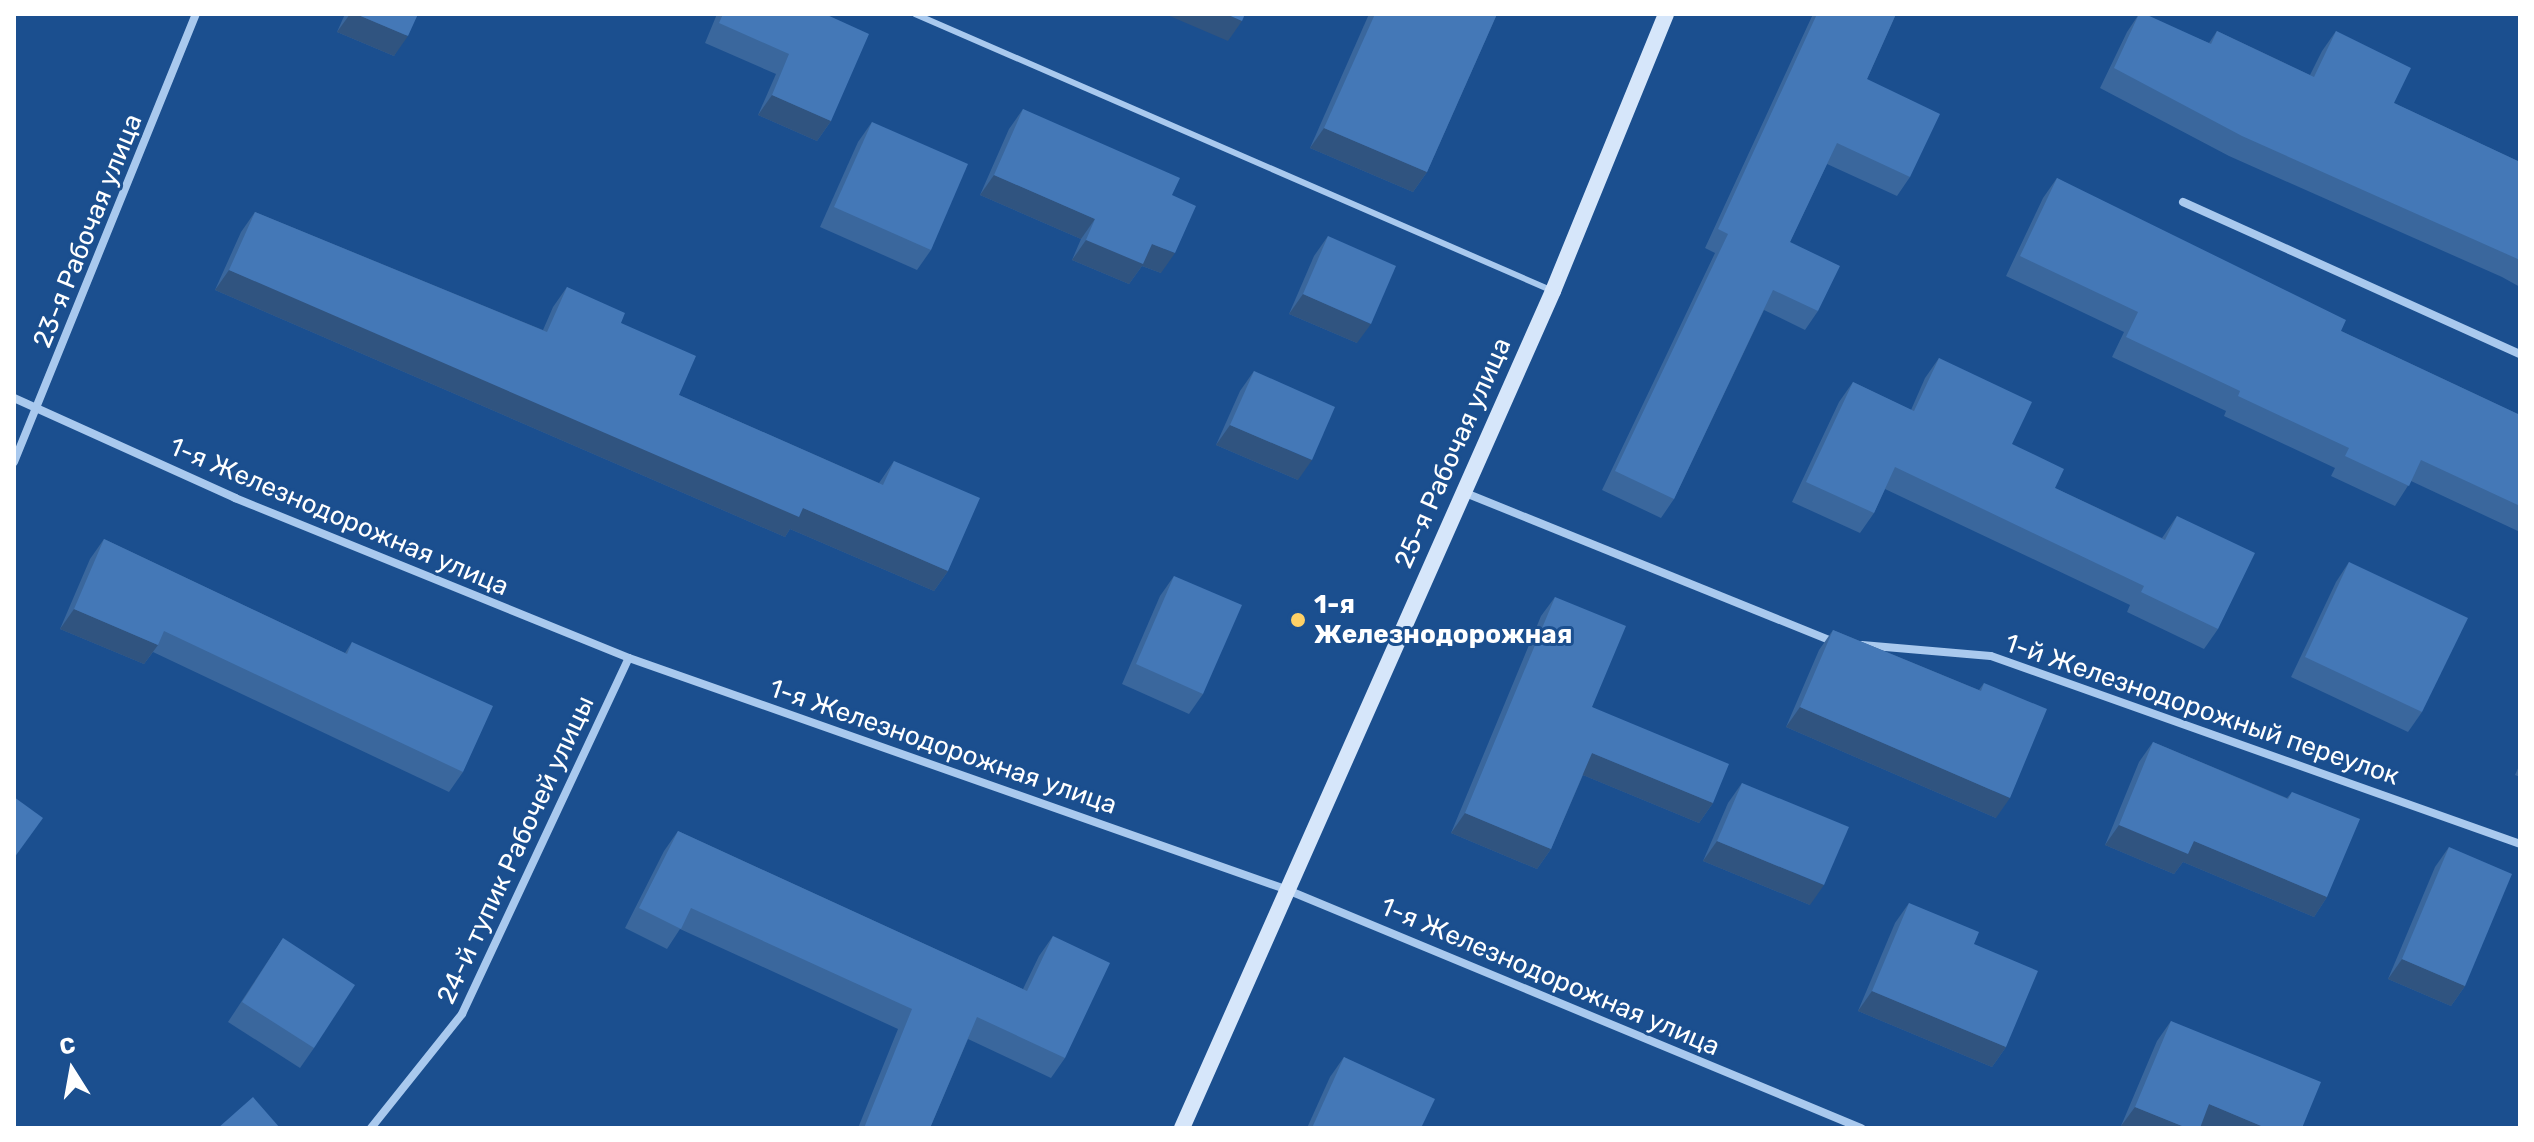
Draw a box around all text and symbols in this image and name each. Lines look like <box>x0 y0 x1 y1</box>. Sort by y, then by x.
street label: 23-я Рабочая улица <box>27 110 149 352</box>
street label: 25-я Рабочая улица <box>1388 333 1518 573</box>
street label: 1-я Железнодорожная улица <box>165 431 513 603</box>
place label: 1-я Железнодорожная <box>1314 589 1572 650</box>
marker: 1-я Железнодорожная <box>1289 611 1307 629</box>
street label: 1-й Железнодорожный переулок <box>2001 628 2403 792</box>
street label: 1-я Железнодорожная улица <box>765 673 1121 821</box>
street label: 24-й тупик Рабочей улицы <box>431 691 601 1009</box>
street label: 1-я Железнодорожная улица <box>1376 891 1724 1063</box>
north arrow <box>32 1030 112 1110</box>
text: С <box>57 1031 77 1061</box>

